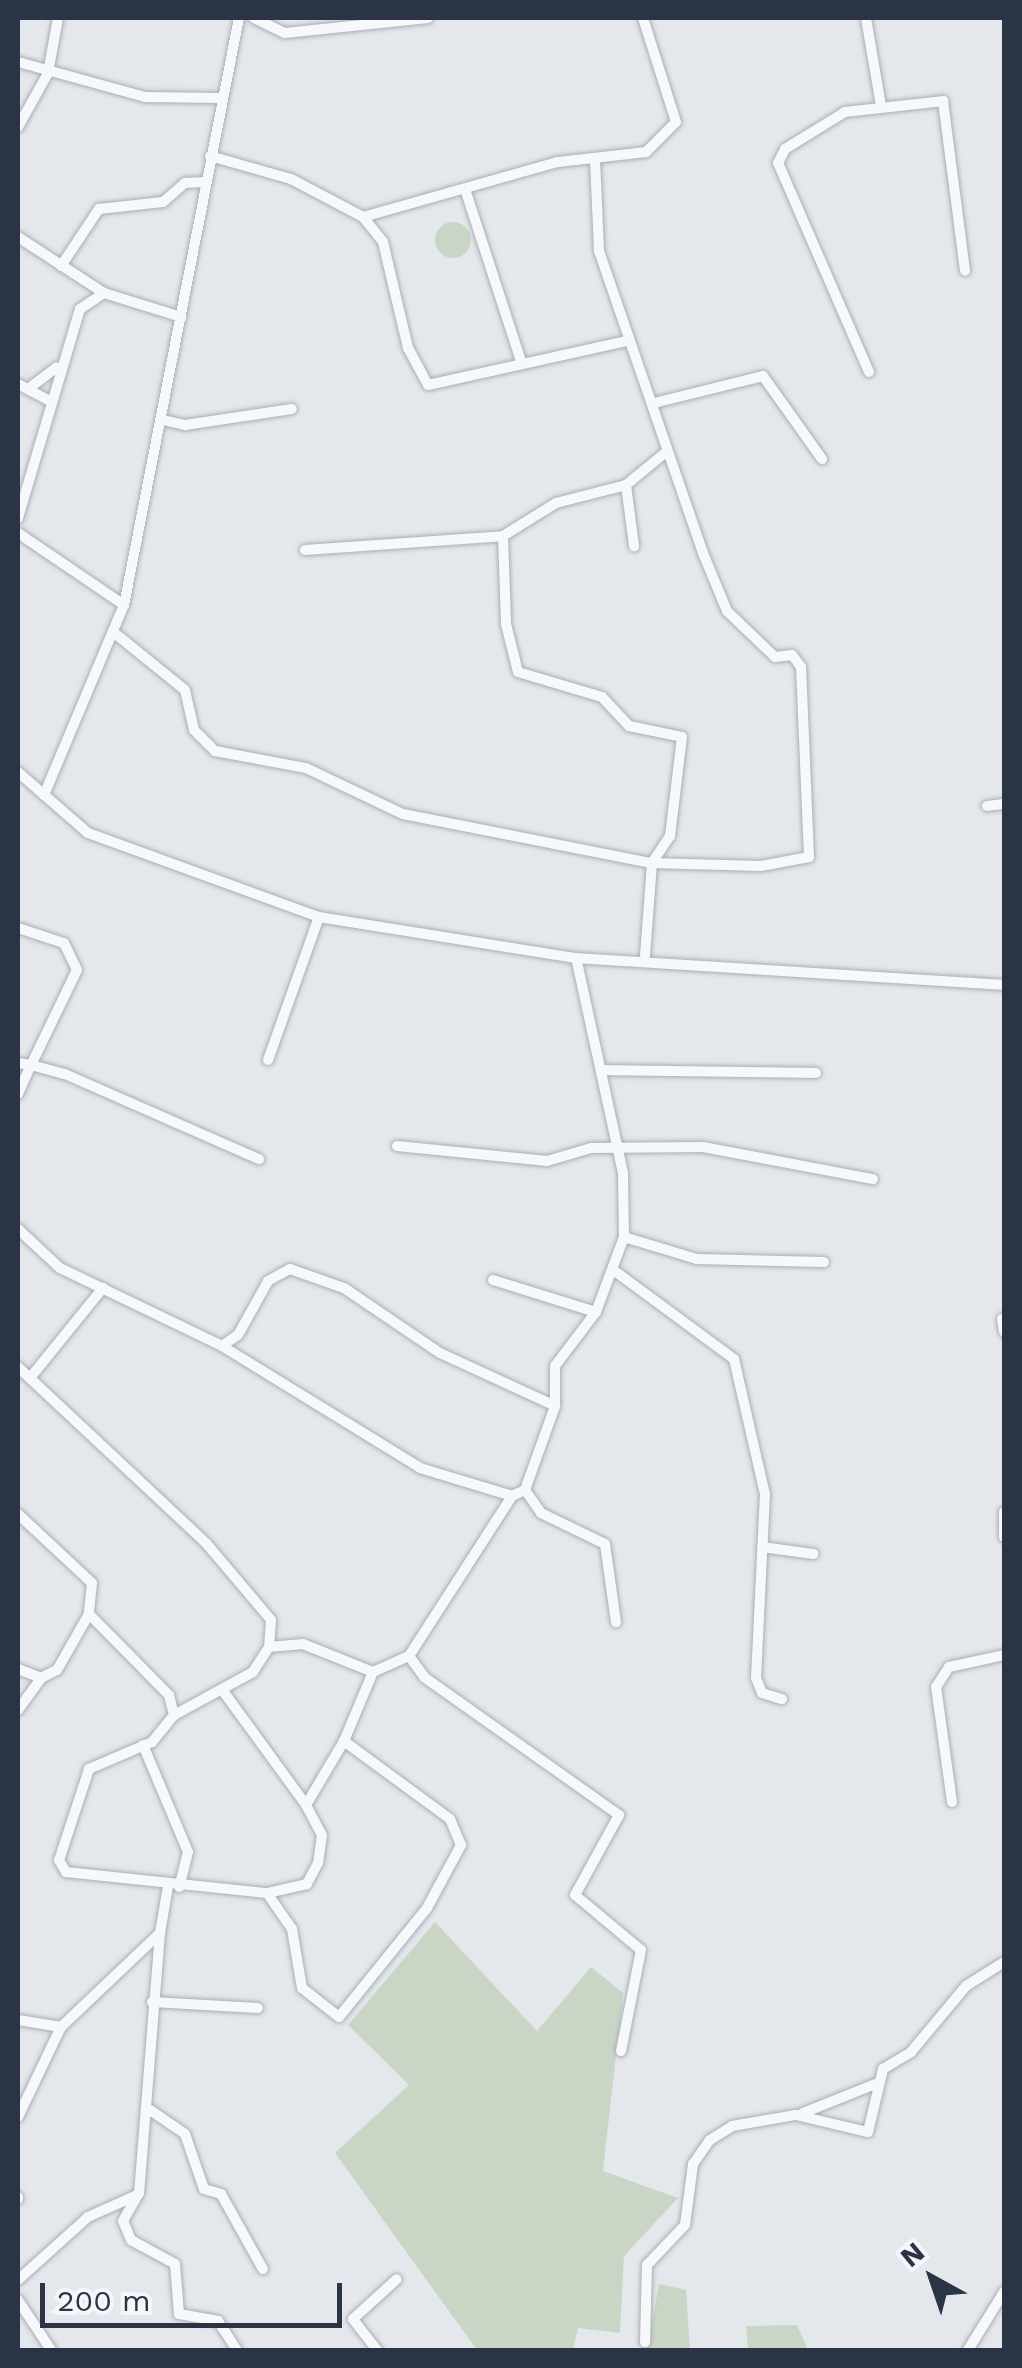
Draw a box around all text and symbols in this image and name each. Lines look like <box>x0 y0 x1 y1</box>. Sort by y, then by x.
north arrow <box>882 2228 982 2328</box>
text: N <box>894 2235 931 2274</box>
scale bar <box>45 2263 348 2325</box>
text: 200 m <box>57 2283 151 2318</box>

